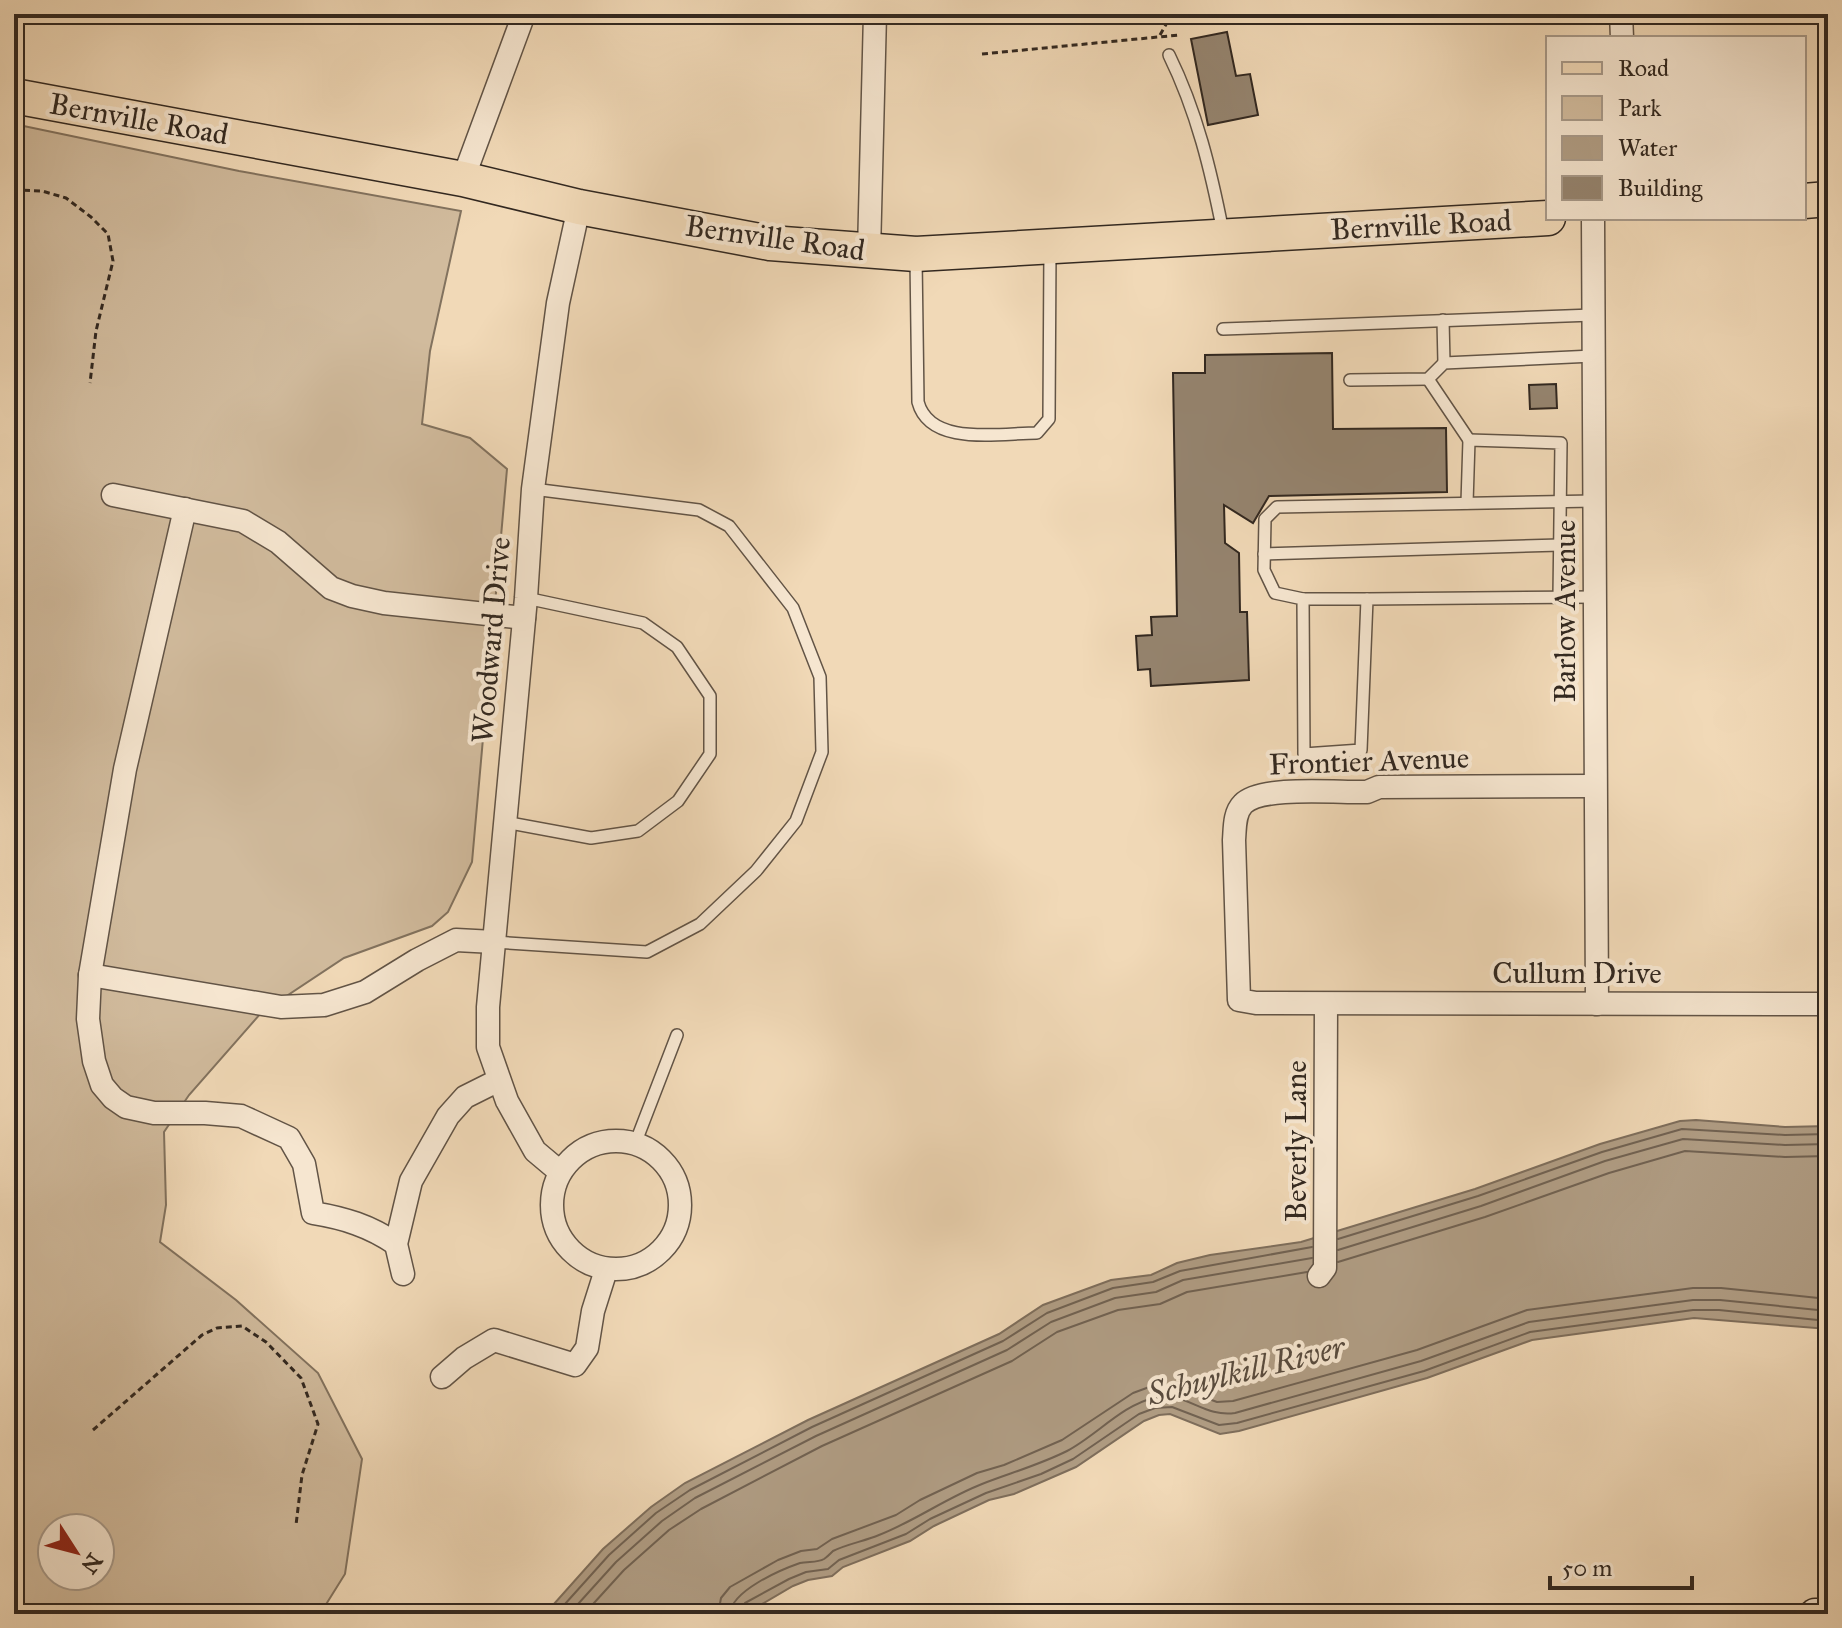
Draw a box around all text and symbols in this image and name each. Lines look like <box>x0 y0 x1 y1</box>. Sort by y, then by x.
legend <box>1546 36 1806 220</box>
text: Road <box>1618 53 1669 83</box>
street label: Bernville Road <box>47 86 231 152</box>
text: Park <box>1618 93 1662 123</box>
text: Water <box>1618 133 1677 163</box>
text: Building <box>1618 173 1703 203</box>
street label: Bernville Road <box>1330 202 1512 248</box>
street label: Bernville Road <box>683 208 867 268</box>
street label: Barlow Avenue <box>1547 520 1583 703</box>
street label: Woodward Drive <box>464 535 518 745</box>
street label: Frontier Avenue <box>1268 740 1470 782</box>
street label: Cullum Drive <box>1492 955 1662 991</box>
street label: Beverly Lane <box>1278 1060 1314 1222</box>
water label: Schuylkill River <box>1142 1327 1350 1414</box>
north arrow <box>36 1512 116 1592</box>
scale bar <box>1550 1540 1692 1590</box>
text: N <box>75 1548 108 1579</box>
text: 50 m <box>1562 1553 1612 1583</box>

